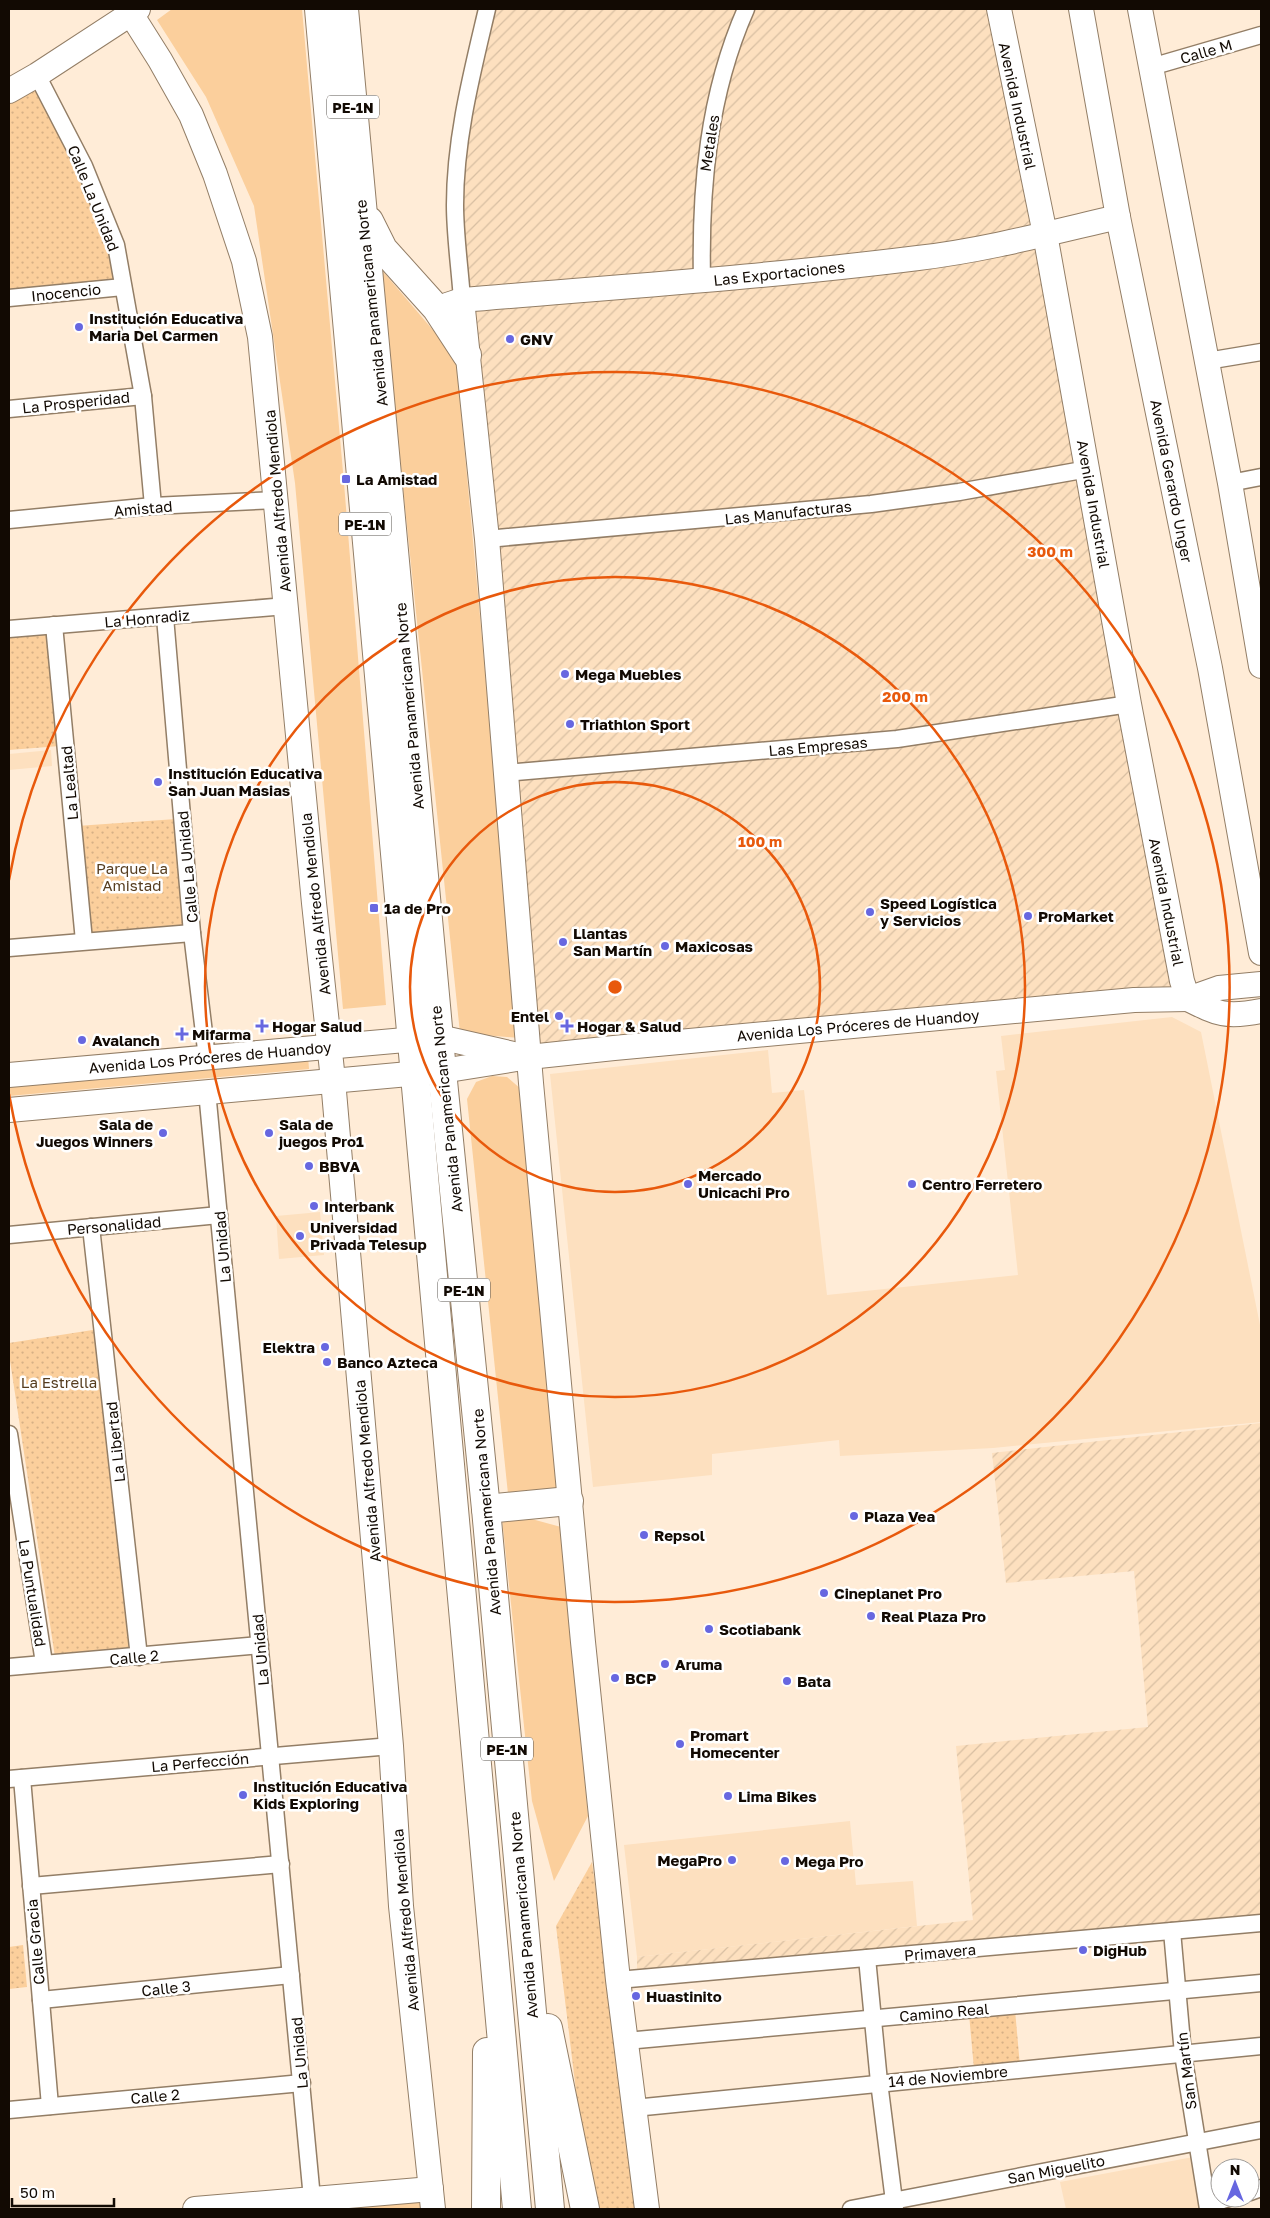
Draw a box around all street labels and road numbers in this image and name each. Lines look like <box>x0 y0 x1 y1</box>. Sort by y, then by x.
street label: Calle M <box>1178 35 1234 67</box>
street label: Avenida Industrial <box>996 41 1040 172</box>
road number: PE-1N <box>327 95 379 118</box>
street label: Metales <box>696 113 722 173</box>
street label: Calle La Unidad <box>65 142 123 254</box>
street label: Avenida Panamericana Norte <box>351 198 391 407</box>
street label: Las Exportaciones <box>712 257 846 289</box>
street label: Inocencio <box>30 279 102 305</box>
street label: La Prosperidad <box>21 387 131 417</box>
street label: Avenida Gerardo Unger <box>1147 398 1197 564</box>
street label: Avenida Alfredo Mendiola <box>260 409 294 593</box>
street label: Avenida Industrial <box>1074 438 1114 570</box>
street label: Amistad <box>113 496 173 520</box>
street label: Las Manufacturas <box>724 496 852 528</box>
road number: PE-1N <box>339 512 391 536</box>
street label: Avenida Panamericana Norte <box>391 601 427 810</box>
street label: La Honradiz <box>104 605 191 631</box>
street label: Las Empresas <box>768 733 868 759</box>
street label: La Lealtad <box>57 745 81 821</box>
street label: Calle La Unidad <box>173 810 201 924</box>
street label: Avenida Alfredo Mendiola <box>296 812 334 996</box>
street label: Avenida Industrial <box>1146 836 1188 968</box>
street label: Avenida Panamericana Norte <box>426 1004 466 1213</box>
street label: Avenida Los Próceres de Huandoy <box>736 1005 981 1045</box>
street label: Avenida Los Próceres de Huandoy <box>88 1037 333 1077</box>
street label: La Unidad <box>210 1210 234 1284</box>
street label: Personalidad <box>66 1212 162 1238</box>
road number: PE-1N <box>438 1278 490 1302</box>
street label: Avenida Alfredo Mendiola <box>350 1379 384 1563</box>
street label: La Libertad <box>102 1401 128 1483</box>
street label: Avenida Panamericana Norte <box>468 1407 504 1616</box>
street label: La Puntualidad <box>16 1538 50 1648</box>
street label: La Unidad <box>248 1613 272 1687</box>
street label: Calle 2 <box>109 1646 159 1668</box>
road number: PE-1N <box>481 1738 533 1760</box>
street label: La Perfección <box>150 1749 250 1775</box>
street label: Avenida Panamericana Norte <box>505 1810 541 2019</box>
street label: Avenida Alfredo Mendiola <box>388 1828 422 2012</box>
street label: Calle Gracia <box>22 1898 48 1986</box>
street label: Primavera <box>903 1940 977 1964</box>
street label: Calle 3 <box>141 1976 191 2000</box>
street label: Camino Real <box>898 1999 990 2025</box>
street label: La Unidad <box>287 2016 311 2090</box>
street label: San Martín <box>1172 2031 1200 2111</box>
street label: 14 de Noviembre <box>887 2062 1009 2090</box>
street label: Calle 2 <box>130 2085 180 2107</box>
street label: San Miguelito <box>1006 2151 1106 2187</box>

